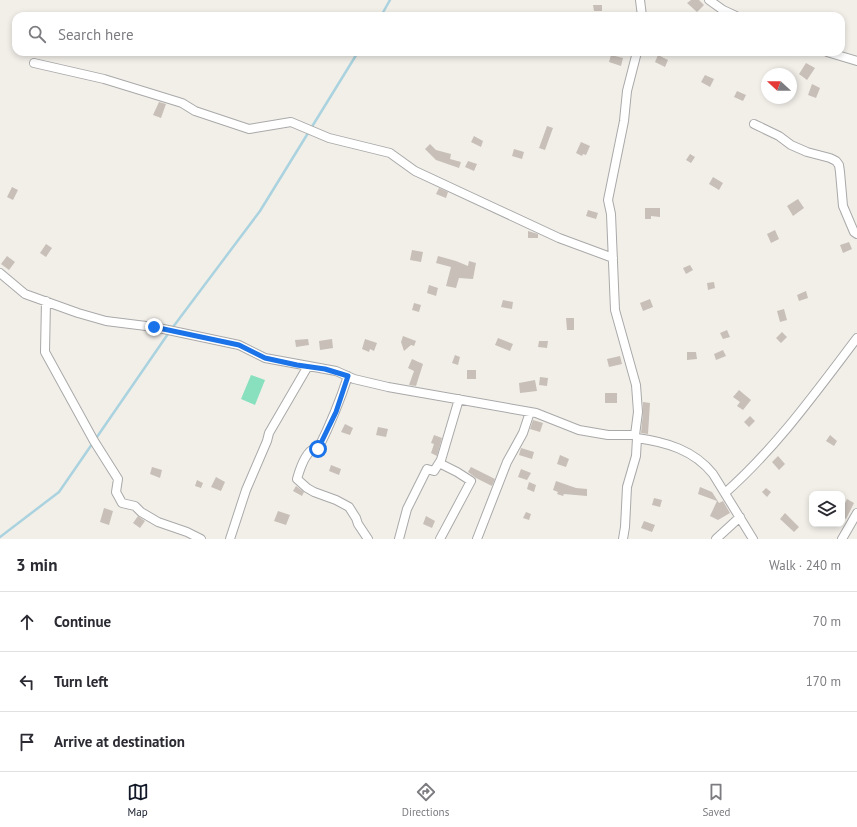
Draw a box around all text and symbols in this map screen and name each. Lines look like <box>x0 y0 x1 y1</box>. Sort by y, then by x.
search box <box>12 12 845 56</box>
icon: search <box>26 23 48 45</box>
text: Search here <box>58 25 134 44</box>
north arrow <box>761 68 797 104</box>
route end <box>145 318 163 336</box>
route start <box>309 440 327 458</box>
map controls <box>809 491 845 527</box>
button: layers <box>809 491 845 527</box>
text: 3 min <box>16 554 57 576</box>
text: Walk · 240 m <box>769 557 841 574</box>
icon: ahead <box>16 611 38 633</box>
text: Continue <box>54 612 111 631</box>
text: 70 m <box>813 613 841 630</box>
icon: left <box>16 671 38 693</box>
text: Turn left <box>54 672 108 691</box>
text: 170 m <box>806 673 841 690</box>
icon: arrive <box>16 731 38 753</box>
text: Arrive at destination <box>54 732 185 751</box>
tab: Map <box>127 781 149 819</box>
tab: Directions <box>402 781 449 819</box>
tab: Saved <box>702 781 730 819</box>

